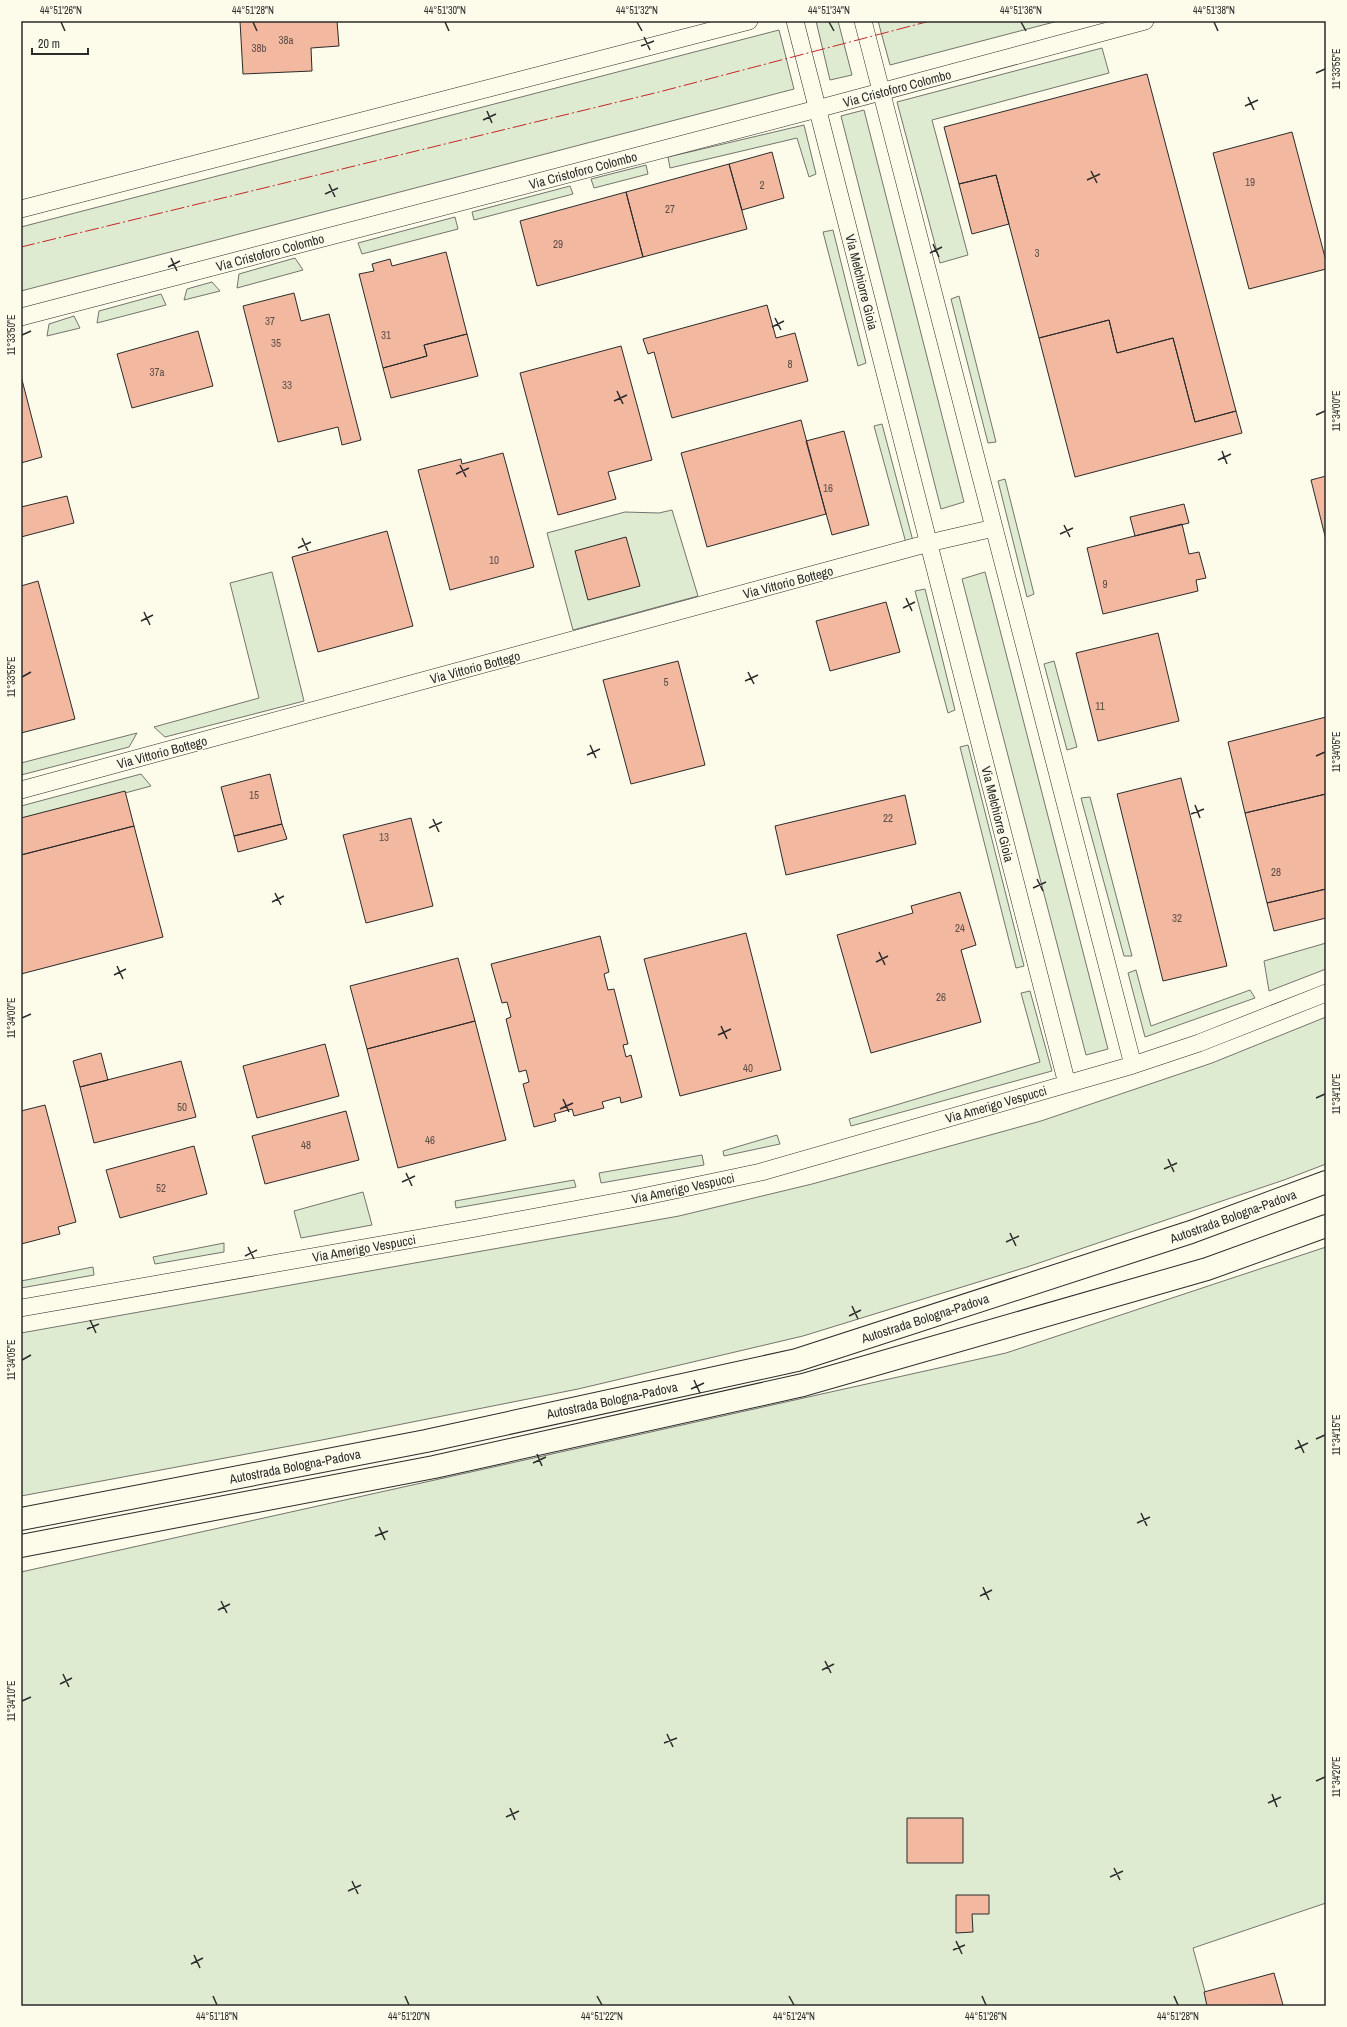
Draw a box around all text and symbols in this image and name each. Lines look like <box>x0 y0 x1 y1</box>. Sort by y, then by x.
text: 44°51'26"N <box>40 4 82 17</box>
text: 44°51'28"N <box>232 4 274 17</box>
text: 44°51'30"N <box>424 4 466 17</box>
text: 44°51'32"N <box>616 4 658 17</box>
text: 44°51'34"N <box>808 4 850 17</box>
text: 44°51'36"N <box>1000 4 1042 17</box>
text: 44°51'38"N <box>1193 4 1235 17</box>
scale bar <box>32 30 88 56</box>
house number: 38a <box>278 33 294 47</box>
text: 20 m <box>38 36 60 52</box>
house number: 38b <box>251 41 267 55</box>
text: 11°33'55"E <box>1330 49 1343 89</box>
street label: Via Cristoforo Colombo <box>841 66 953 111</box>
street label: Via Cristoforo Colombo <box>527 148 639 193</box>
house number: 19 <box>1245 175 1255 189</box>
house number: 2 <box>759 178 765 192</box>
house number: 27 <box>665 202 675 216</box>
street label: Via Cristoforo Colombo <box>214 230 326 275</box>
street label: Via Melchiorre Gioia <box>841 232 882 332</box>
house number: 29 <box>553 237 563 251</box>
house number: 3 <box>1034 246 1040 260</box>
house number: 37 <box>265 314 275 328</box>
text: 11°33'50"E <box>5 315 18 355</box>
house number: 31 <box>381 328 391 342</box>
house number: 35 <box>271 336 281 350</box>
house number: 8 <box>787 357 793 371</box>
house number: 37a <box>149 365 165 379</box>
house number: 33 <box>282 378 292 392</box>
text: 11°34'00"E <box>1330 391 1343 431</box>
house number: 16 <box>823 481 833 495</box>
house number: 10 <box>489 553 499 567</box>
street label: Via Vittorio Bottego <box>741 562 835 603</box>
house number: 9 <box>1102 577 1108 591</box>
street label: Via Vittorio Bottego <box>428 647 522 688</box>
text: 11°33'55"E <box>5 657 18 697</box>
house number: 5 <box>663 675 669 689</box>
house number: 11 <box>1095 699 1105 713</box>
street label: Via Vittorio Bottego <box>115 732 209 773</box>
text: 11°34'05"E <box>1330 732 1343 772</box>
street label: Via Melchiorre Gioia <box>977 764 1018 864</box>
house number: 15 <box>249 788 259 802</box>
house number: 22 <box>883 811 893 825</box>
house number: 13 <box>379 830 389 844</box>
house number: 28 <box>1271 865 1281 879</box>
house number: 32 <box>1172 911 1182 925</box>
house number: 24 <box>955 921 965 935</box>
house number: 26 <box>936 990 946 1004</box>
text: 11°34'00"E <box>5 998 18 1038</box>
house number: 40 <box>743 1061 753 1075</box>
text: 11°34'10"E <box>1330 1074 1343 1114</box>
street label: Via Amerigo Vespucci <box>943 1082 1049 1127</box>
house number: 50 <box>177 1100 187 1114</box>
house number: 46 <box>425 1133 435 1147</box>
house number: 48 <box>301 1138 311 1152</box>
street label: Via Amerigo Vespucci <box>630 1169 736 1208</box>
house number: 52 <box>156 1181 166 1195</box>
street label: Autostrada Bologna-Padova <box>1167 1186 1299 1248</box>
street label: Via Amerigo Vespucci <box>311 1231 417 1266</box>
street label: Autostrada Bologna-Padova <box>858 1290 991 1347</box>
text: 11°34'05"E <box>5 1340 18 1380</box>
street label: Autostrada Bologna-Padova <box>544 1378 679 1423</box>
text: 11°34'15"E <box>1330 1415 1343 1455</box>
street label: Autostrada Bologna-Padova <box>227 1445 362 1488</box>
text: 11°34'10"E <box>5 1681 18 1721</box>
text: 11°34'20"E <box>1330 1757 1343 1797</box>
text: 44°51'18"N <box>196 2010 238 2023</box>
text: 44°51'20"N <box>388 2010 430 2023</box>
text: 44°51'22"N <box>581 2010 623 2023</box>
text: 44°51'24"N <box>773 2010 815 2023</box>
text: 44°51'26"N <box>965 2010 1007 2023</box>
text: 44°51'28"N <box>1157 2010 1199 2023</box>

